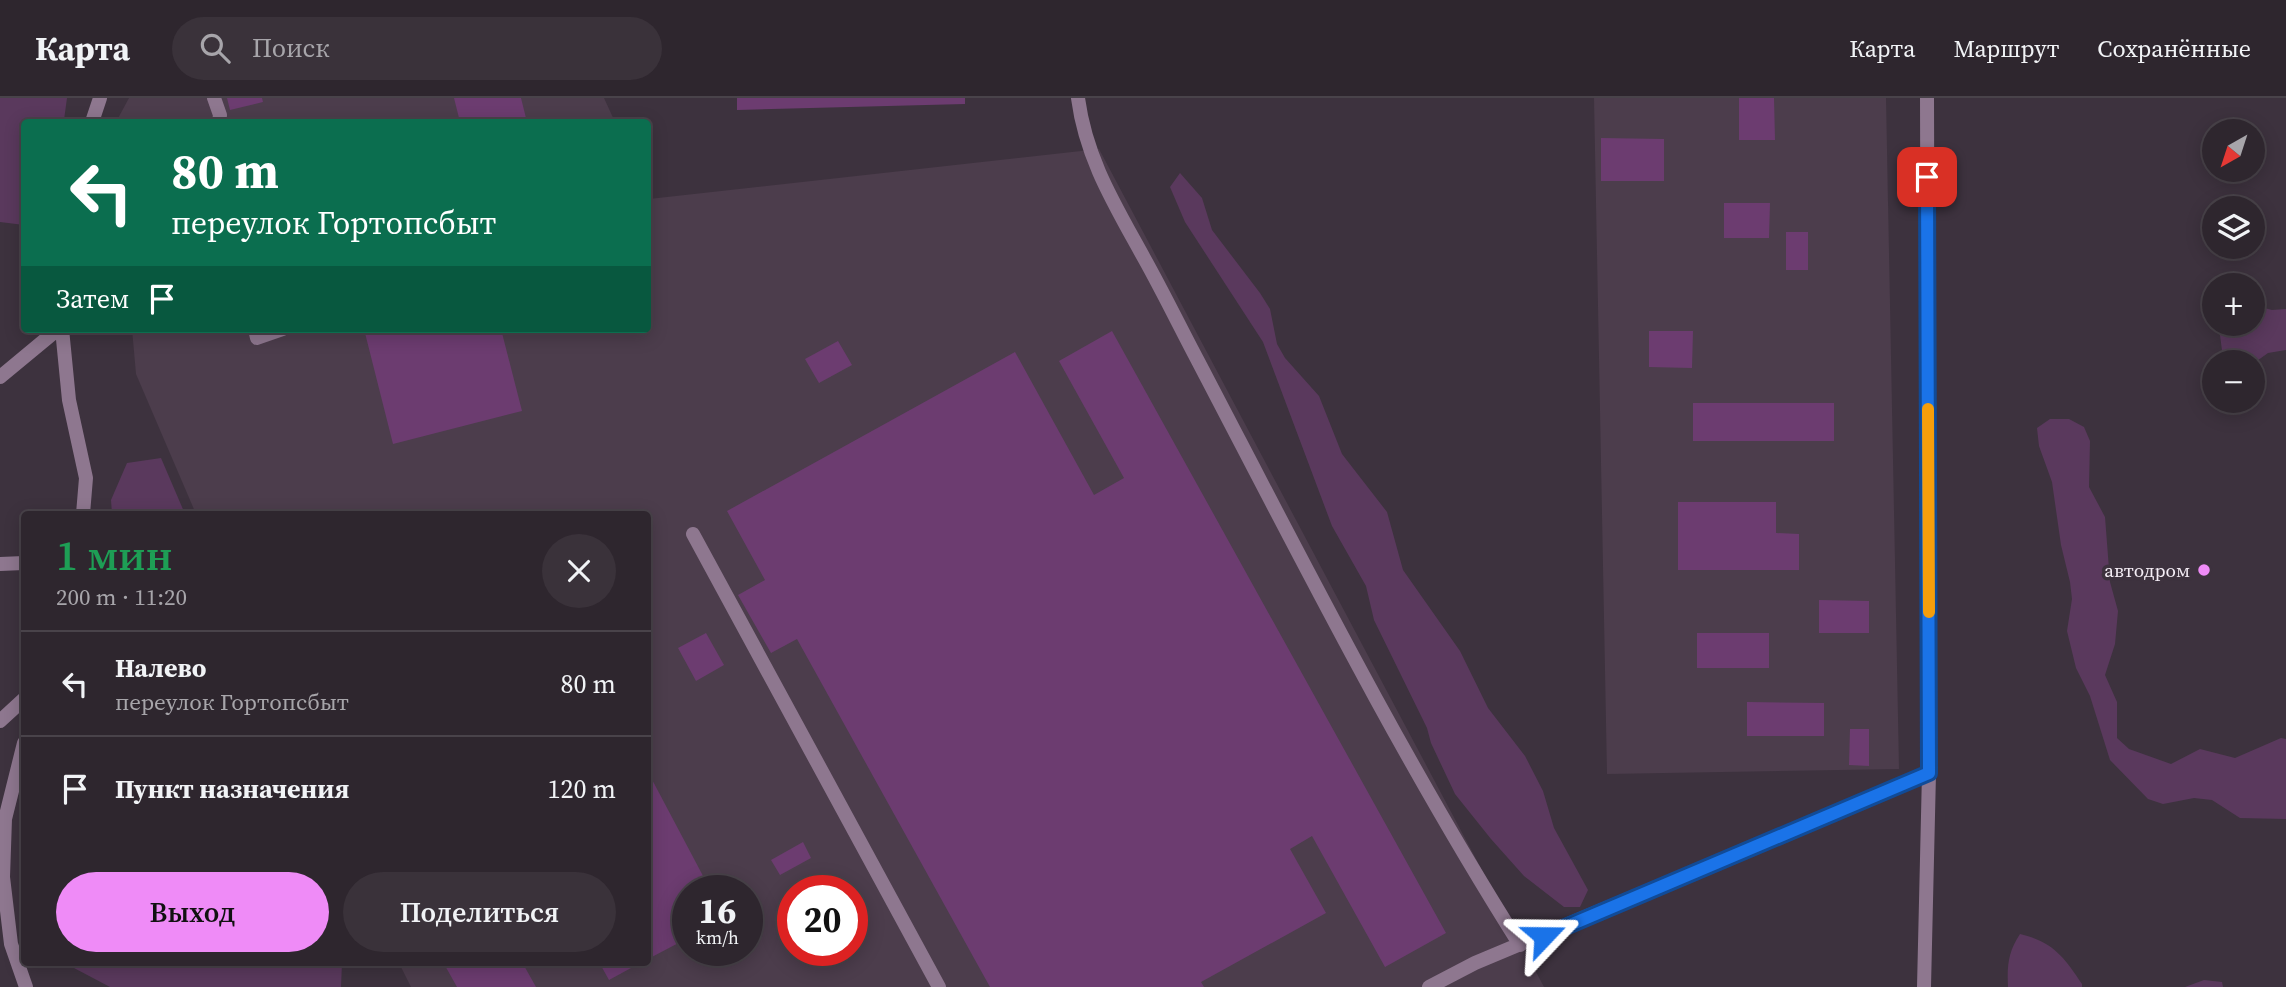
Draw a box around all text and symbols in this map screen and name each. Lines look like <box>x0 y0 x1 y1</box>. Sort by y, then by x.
search box <box>172 17 662 80</box>
text: Карта <box>35 26 130 71</box>
icon: search <box>196 29 234 67</box>
text: Поиск <box>252 30 330 66</box>
text: Карта <box>1849 32 1915 65</box>
text: Маршрут <box>1953 32 2059 65</box>
text: Сохранённые <box>2097 32 2251 65</box>
north arrow <box>2202 119 2264 182</box>
map controls <box>2202 119 2265 413</box>
text: 80 m <box>171 137 279 204</box>
icon: left <box>56 147 147 238</box>
pin <box>1897 147 1957 207</box>
icon: arrive <box>1908 158 1946 196</box>
button: layers <box>2202 196 2265 259</box>
text: переулок Гортопсбыт <box>171 201 496 245</box>
button: + <box>2202 273 2265 336</box>
icon: arrive <box>143 280 181 318</box>
text: Затем <box>56 281 129 317</box>
button: − <box>2202 350 2265 413</box>
text: 1 мин <box>56 526 173 584</box>
button: close <box>542 534 616 608</box>
place label: автодром <box>2104 557 2190 583</box>
marker: автодром <box>2196 562 2212 578</box>
text: 200 m · 11:20 <box>56 581 187 613</box>
text: Налево <box>115 650 206 686</box>
icon: left <box>56 665 94 703</box>
text: 80 m <box>561 666 616 702</box>
text: переулок Гортопсбыт <box>115 686 349 718</box>
icon: arrive <box>56 770 94 808</box>
text: Пункт назначения <box>115 771 349 807</box>
text: 120 m <box>548 771 616 807</box>
button: Выход <box>56 872 329 952</box>
button: Поделиться <box>343 872 616 952</box>
speed limit sign: 20 <box>777 875 868 966</box>
text: 16 <box>699 887 736 935</box>
position arrow <box>1507 899 1581 973</box>
text: km/h <box>696 925 739 950</box>

